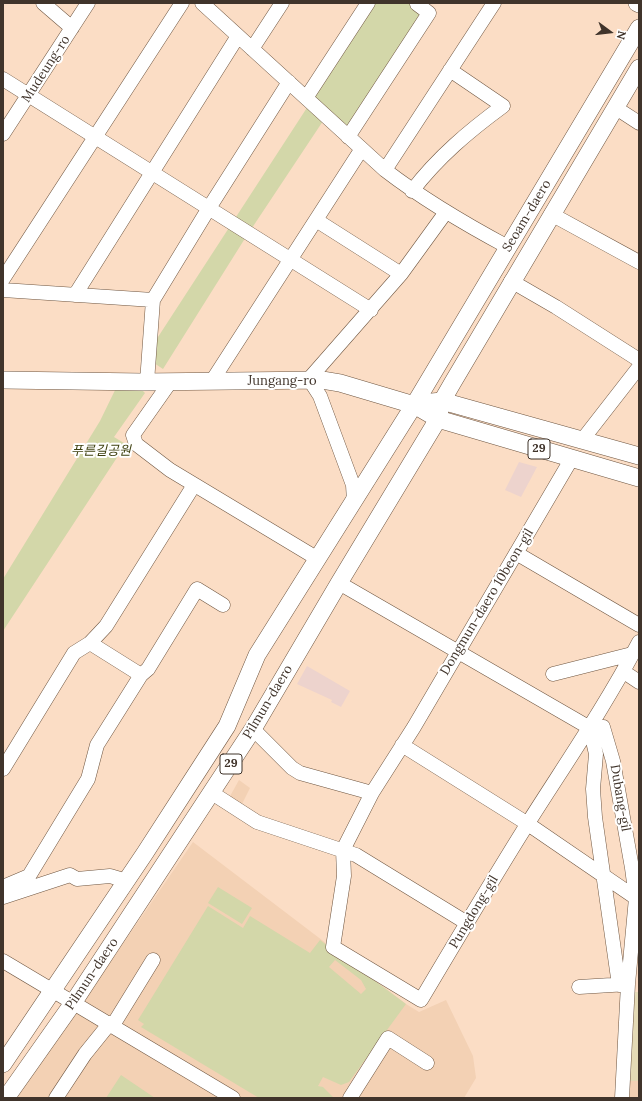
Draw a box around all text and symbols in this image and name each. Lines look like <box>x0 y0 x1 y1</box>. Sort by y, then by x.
north arrow <box>590 12 630 52</box>
text: N <box>614 29 629 41</box>
street label: Mudeung-ro <box>19 33 73 105</box>
street label: Seoam-daero <box>499 177 555 255</box>
street label: Jungang-ro <box>248 373 316 389</box>
road number: 29 <box>528 439 550 459</box>
park label: 푸른길공원 <box>71 443 131 459</box>
street label: Dongmun-daero 10beon-gil <box>437 526 537 678</box>
street label: Pilmun-daero <box>240 662 296 742</box>
road number: 29 <box>220 754 242 774</box>
street label: Dubang-gil <box>606 763 634 833</box>
street label: Pungdong-gil <box>446 873 502 951</box>
street label: Pilmun-daero <box>62 935 122 1013</box>

